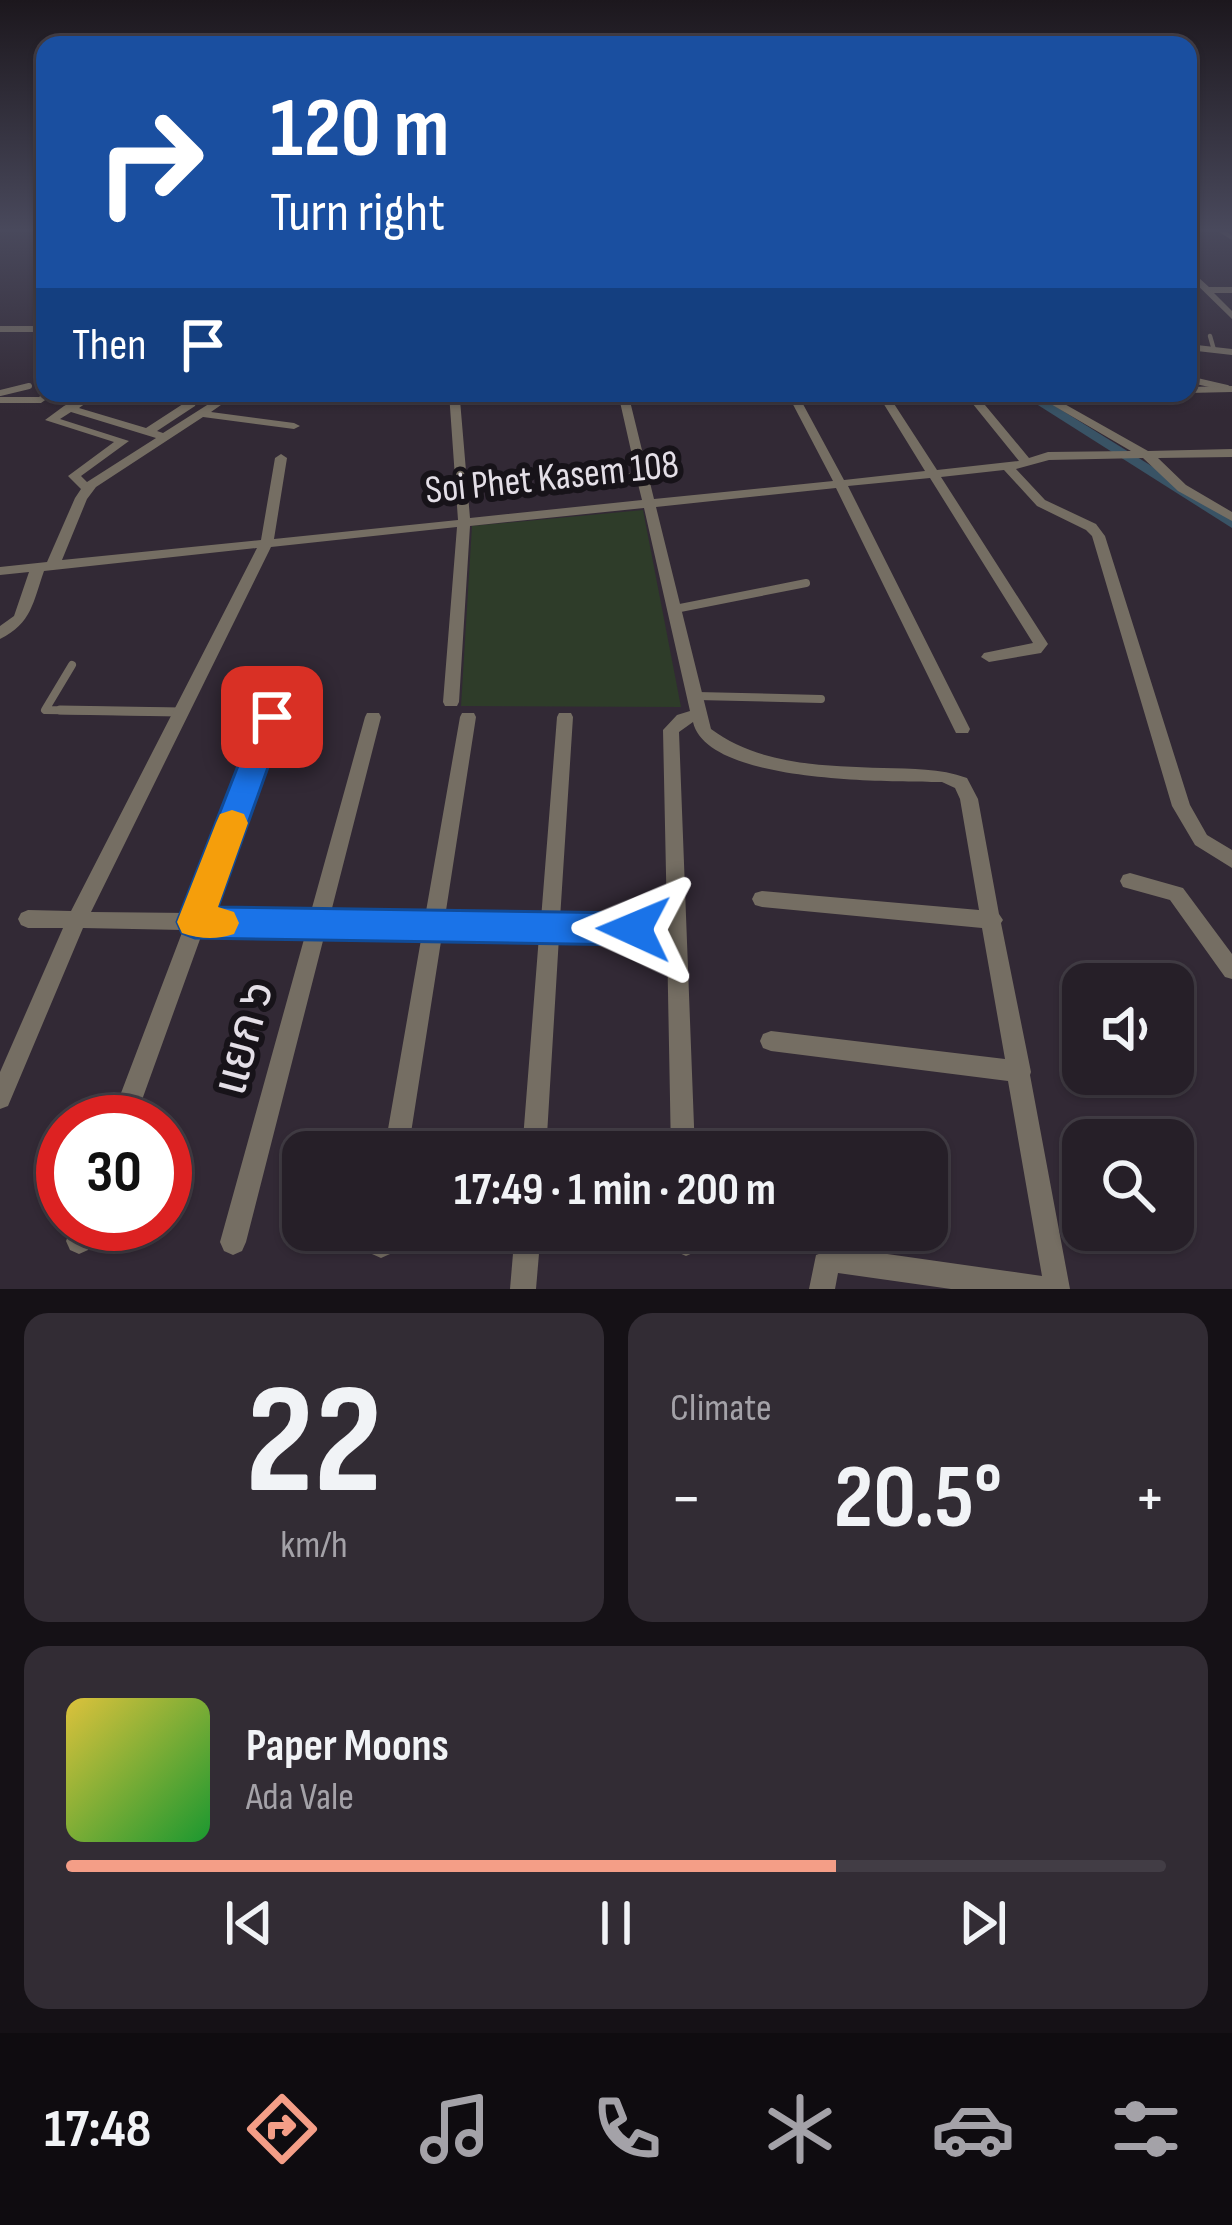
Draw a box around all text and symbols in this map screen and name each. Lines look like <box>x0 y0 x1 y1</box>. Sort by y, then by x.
text: 120 m <box>270 79 449 180</box>
icon: right <box>72 84 228 240</box>
text: Turn right <box>270 181 445 246</box>
icon: arrive <box>170 312 236 378</box>
text: Then <box>72 318 146 373</box>
street label: Soi Phet Kasem 108 <box>423 441 681 515</box>
pin <box>221 666 323 768</box>
icon: arrive <box>239 684 305 750</box>
position arrow <box>571 866 697 992</box>
map controls <box>1062 963 1194 1251</box>
button: sound <box>1062 963 1194 1095</box>
street label: แยก ๖ <box>201 975 287 1101</box>
speed limit sign: 30 <box>36 1095 192 1251</box>
button: search <box>1062 1119 1194 1251</box>
text: 17:49 · 1 min · 200 m <box>454 1163 776 1218</box>
text: 22 <box>246 1350 382 1537</box>
text: Climate <box>670 1385 772 1432</box>
text: 20.5° <box>834 1445 1002 1553</box>
text: − <box>670 1460 702 1539</box>
text: + <box>1134 1460 1166 1539</box>
text: km/h <box>280 1522 348 1569</box>
text: Paper Moons <box>246 1719 449 1774</box>
text: Ada Vale <box>246 1774 354 1821</box>
icon: previous <box>216 1890 282 1956</box>
icon: pause <box>583 1890 649 1956</box>
icon: next <box>950 1890 1016 1956</box>
icon: directions <box>240 2087 324 2171</box>
icon: music <box>413 2087 497 2171</box>
icon: phone <box>585 2087 669 2171</box>
icon: climate <box>758 2087 842 2171</box>
icon: car <box>931 2087 1015 2171</box>
icon: filters <box>1104 2087 1188 2171</box>
text: 17:48 <box>44 2097 151 2162</box>

